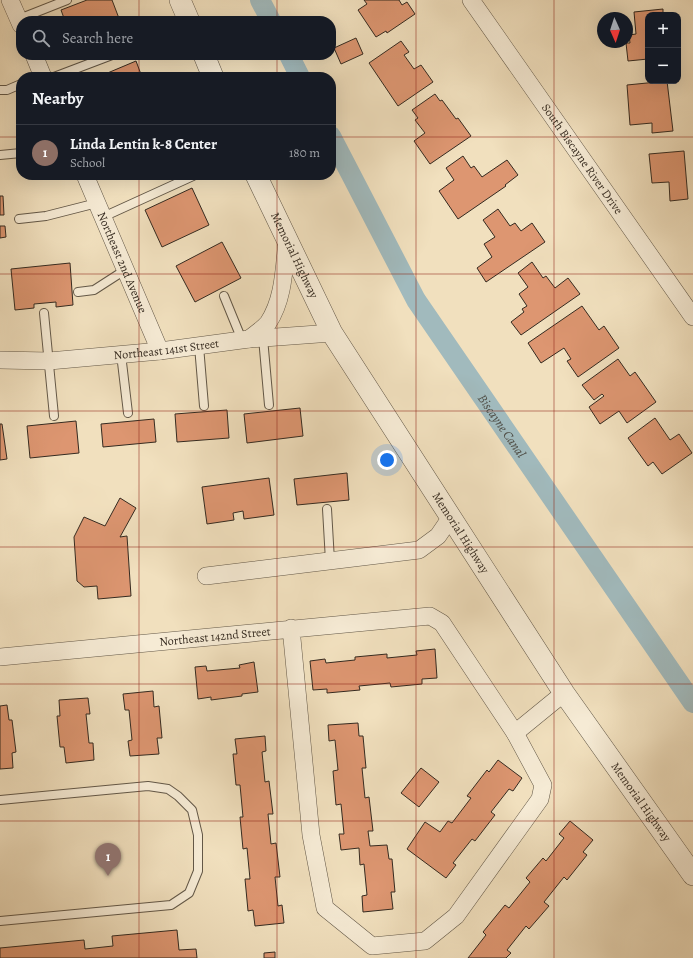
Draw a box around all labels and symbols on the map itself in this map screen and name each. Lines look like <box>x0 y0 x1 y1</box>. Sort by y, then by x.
north arrow <box>597 12 633 48</box>
street label: South Biscayne River Drive <box>538 100 627 218</box>
street label: Northeast 2nd Avenue <box>94 209 151 315</box>
street label: Memorial Highway <box>267 209 322 301</box>
street label: Northeast 141st Street <box>113 335 220 363</box>
water label: Biscayne Canal <box>474 391 530 462</box>
your location <box>377 450 397 470</box>
street label: Memorial Highway <box>429 489 493 577</box>
street label: Northeast 142nd Street <box>159 623 271 650</box>
street label: Memorial Highway <box>607 759 675 845</box>
pin: 1 <box>95 843 121 876</box>

